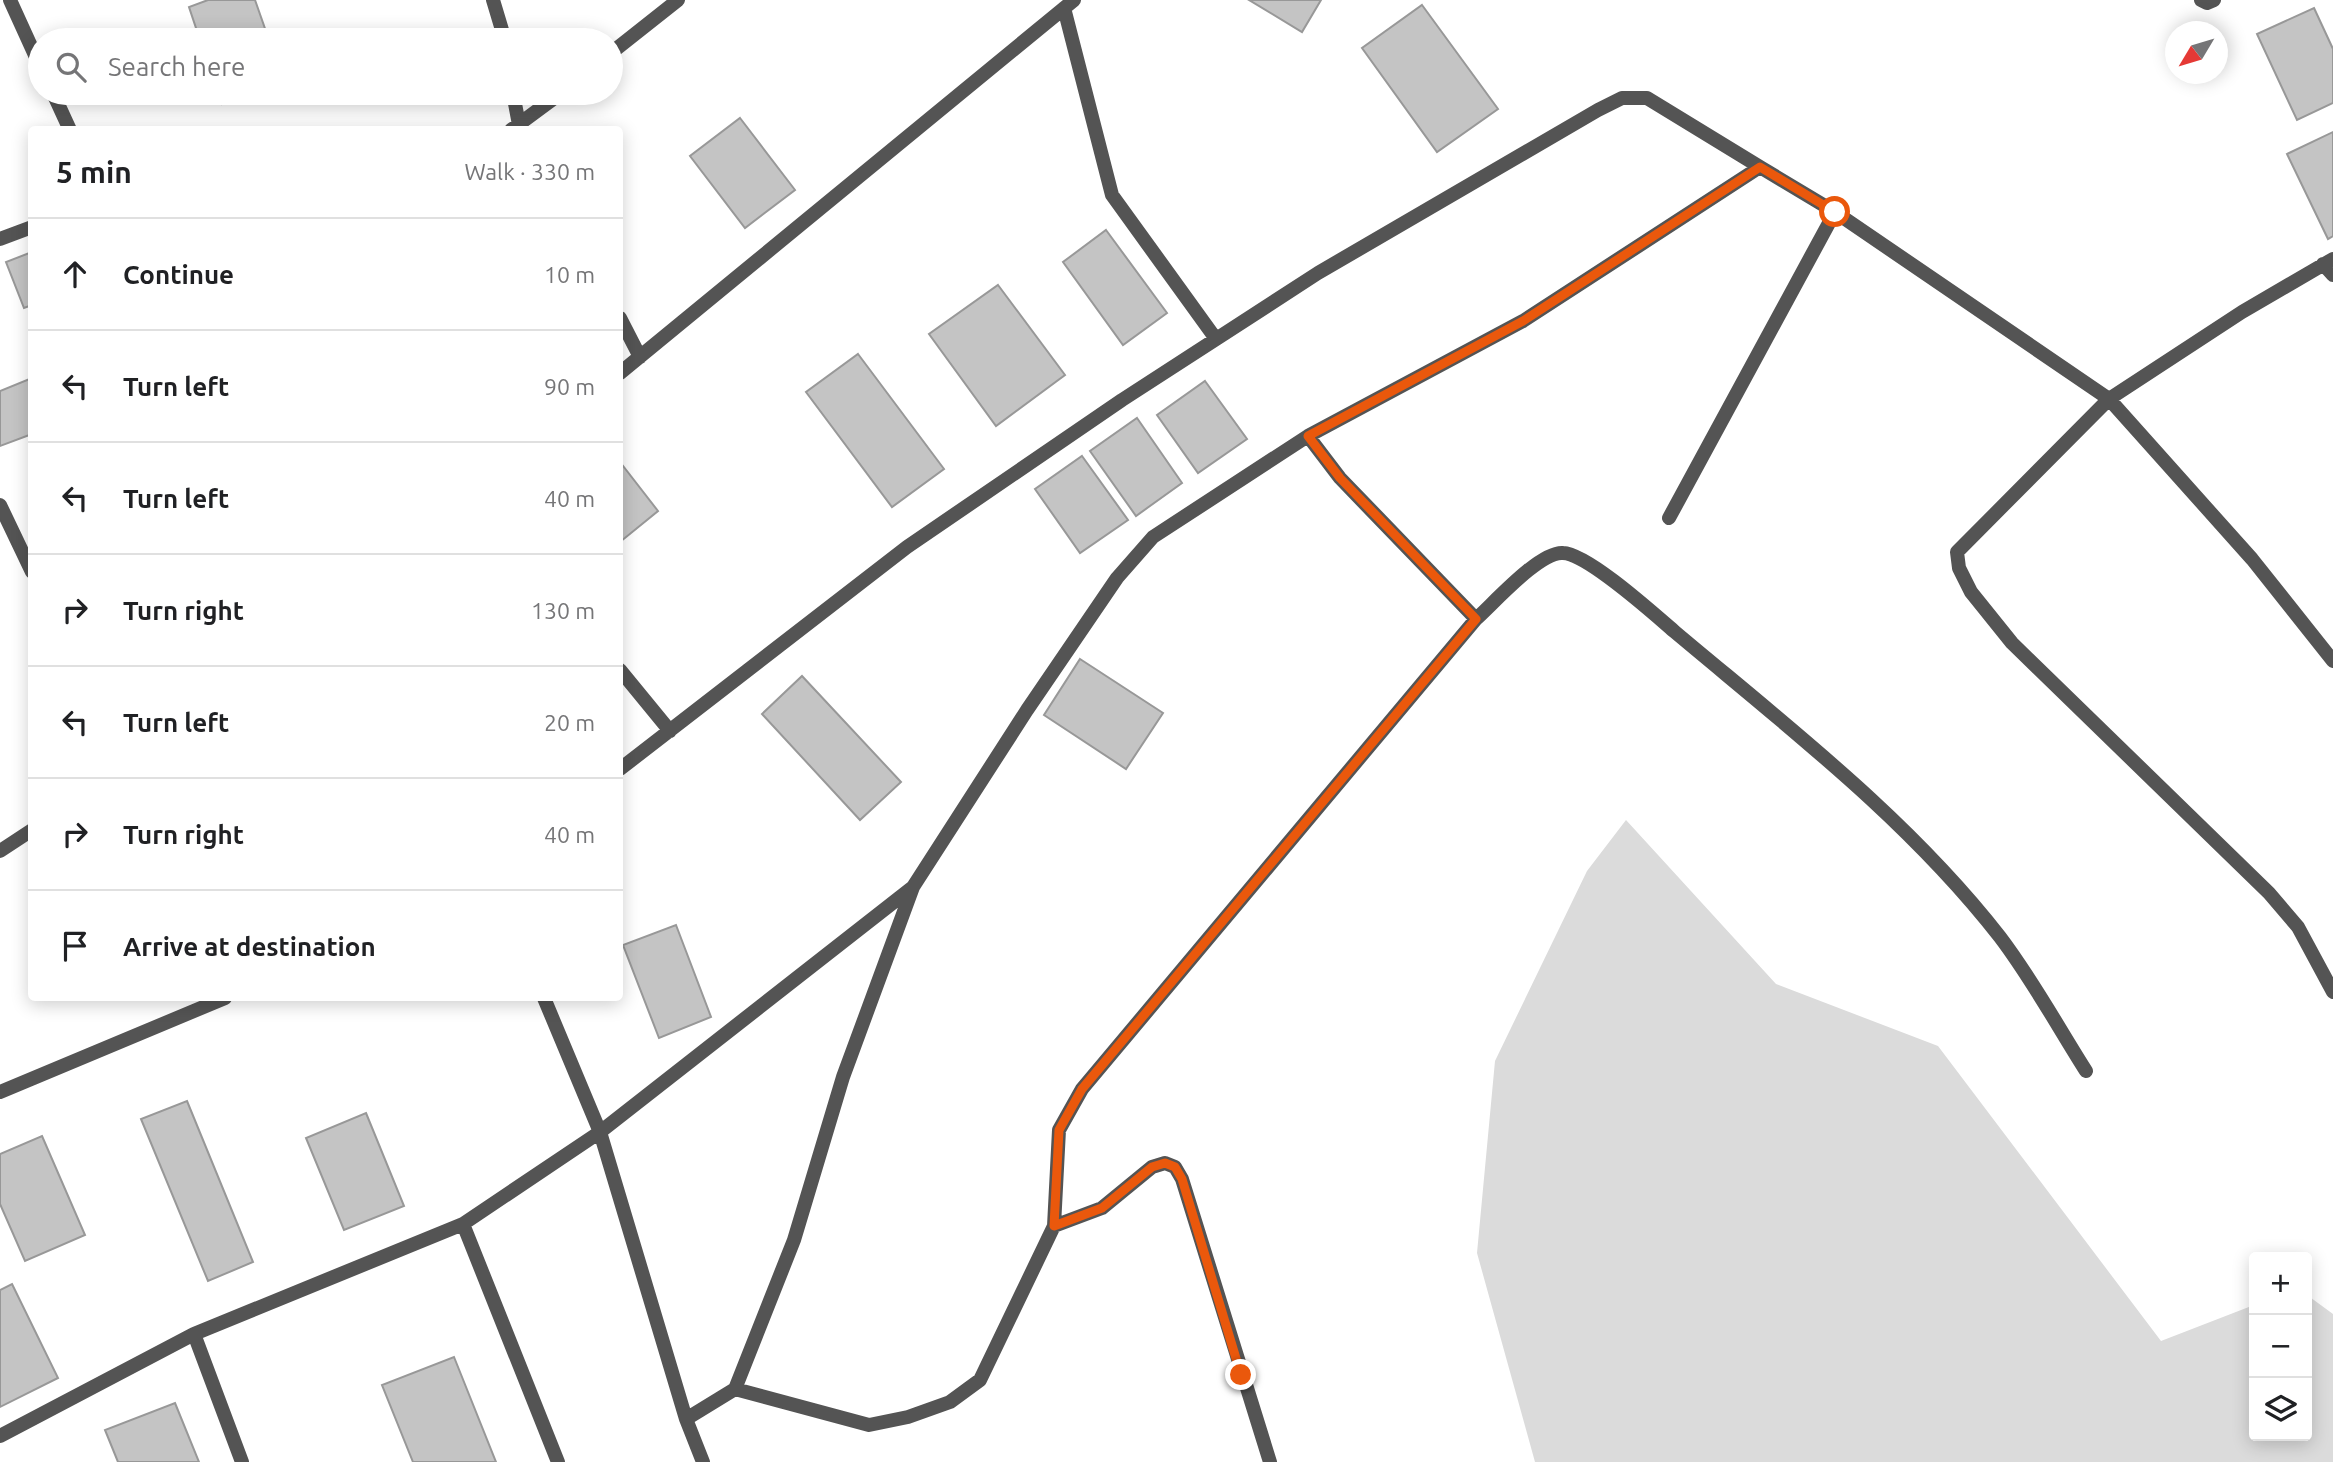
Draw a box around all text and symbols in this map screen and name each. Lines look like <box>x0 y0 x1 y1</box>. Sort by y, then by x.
north arrow <box>2165 21 2228 84</box>
search box <box>28 28 623 105</box>
icon: search <box>52 48 90 86</box>
text: Search here <box>108 52 245 81</box>
text: 5 min <box>56 155 132 189</box>
text: Walk · 330 m <box>464 159 595 184</box>
route start <box>1819 196 1850 227</box>
icon: ahead <box>56 255 94 293</box>
text: Continue <box>123 260 234 289</box>
text: 10 m <box>544 262 595 287</box>
icon: left <box>56 367 94 405</box>
text: Turn left <box>123 372 229 401</box>
text: 90 m <box>544 374 595 399</box>
icon: left <box>56 479 94 517</box>
text: Turn left <box>123 484 229 513</box>
text: 40 m <box>544 486 595 511</box>
icon: right <box>56 591 94 629</box>
text: Turn right <box>123 596 244 625</box>
text: 130 m <box>531 598 595 623</box>
icon: left <box>56 703 94 741</box>
text: Turn left <box>123 708 229 737</box>
text: 20 m <box>544 710 595 735</box>
icon: right <box>56 815 94 853</box>
text: Turn right <box>123 820 244 849</box>
text: 40 m <box>544 822 595 847</box>
icon: arrive <box>56 927 94 965</box>
text: Arrive at destination <box>123 932 376 961</box>
map controls <box>2249 1252 2312 1441</box>
button: + <box>2249 1252 2312 1315</box>
button: − <box>2249 1315 2312 1378</box>
route end <box>1225 1359 1256 1390</box>
button: layers <box>2249 1378 2312 1441</box>

